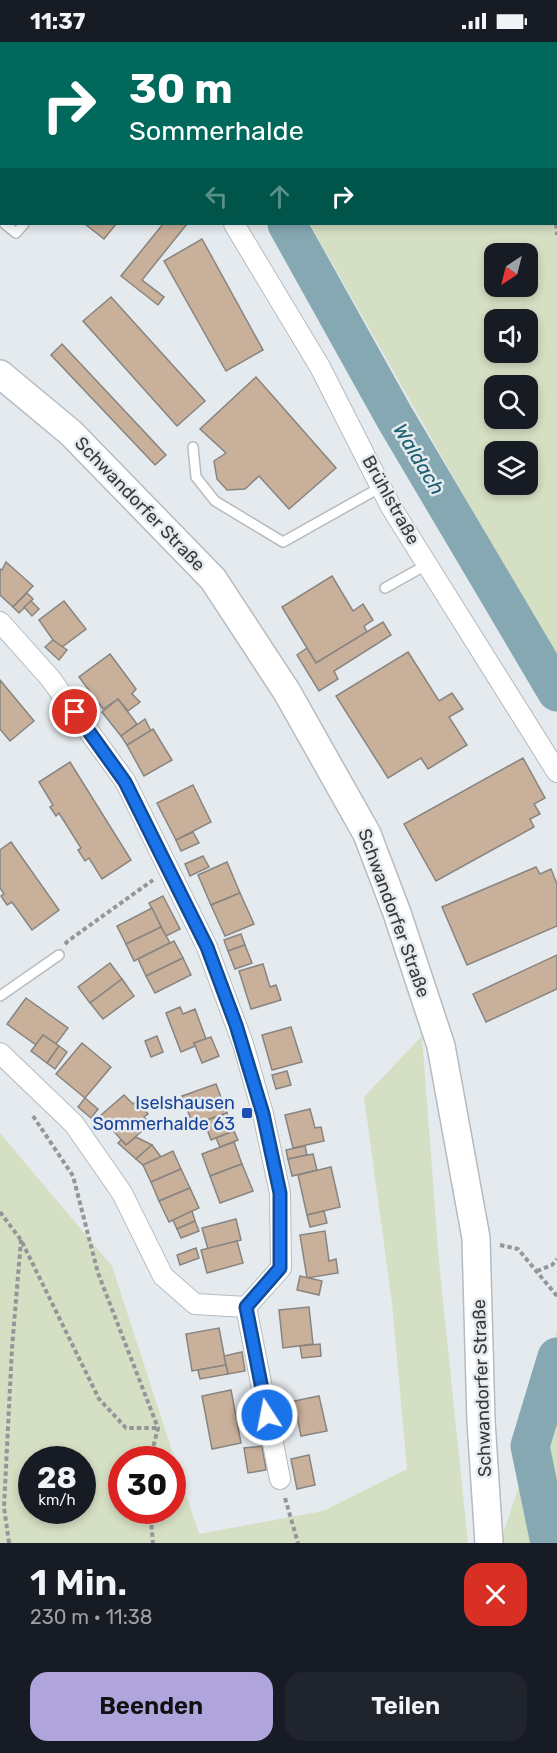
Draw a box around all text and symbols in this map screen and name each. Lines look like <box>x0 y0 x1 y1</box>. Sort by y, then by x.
text: 11:37 <box>30 8 85 35</box>
text: 30 m <box>129 64 233 114</box>
icon: right <box>30 66 108 144</box>
text: Sommerhalde <box>129 115 304 147</box>
icon: left <box>200 180 233 213</box>
icon: ahead <box>263 180 296 213</box>
icon: right <box>326 180 359 213</box>
north arrow <box>484 243 538 297</box>
map controls <box>484 243 538 495</box>
button: sound <box>484 309 538 363</box>
button: search <box>484 375 538 429</box>
water label: Waldach <box>388 419 450 499</box>
street label: Schwandorfer Straße <box>70 432 210 576</box>
button: layers <box>484 441 538 495</box>
street label: Brühlstraße <box>357 452 425 548</box>
pin <box>49 686 100 737</box>
icon: arrive <box>58 695 91 728</box>
street label: Schwandorfer Straße <box>353 826 435 1000</box>
place label: Iselshausen Sommerhalde 63 <box>92 1092 235 1135</box>
marker: Iselshausen Sommerhalde 63 <box>240 1106 254 1120</box>
street label: Schwandorfer Straße <box>468 1299 496 1477</box>
position arrow <box>235 1383 299 1447</box>
speed limit sign: 30 <box>108 1446 186 1524</box>
text: 28 <box>37 1460 77 1496</box>
text: km/h <box>38 1491 76 1509</box>
text: 1 Min. <box>30 1561 127 1604</box>
button: close <box>464 1563 527 1626</box>
text: 230 m · 11:38 <box>30 1605 153 1629</box>
button: Beenden <box>30 1672 273 1741</box>
button: Teilen <box>285 1672 527 1741</box>

